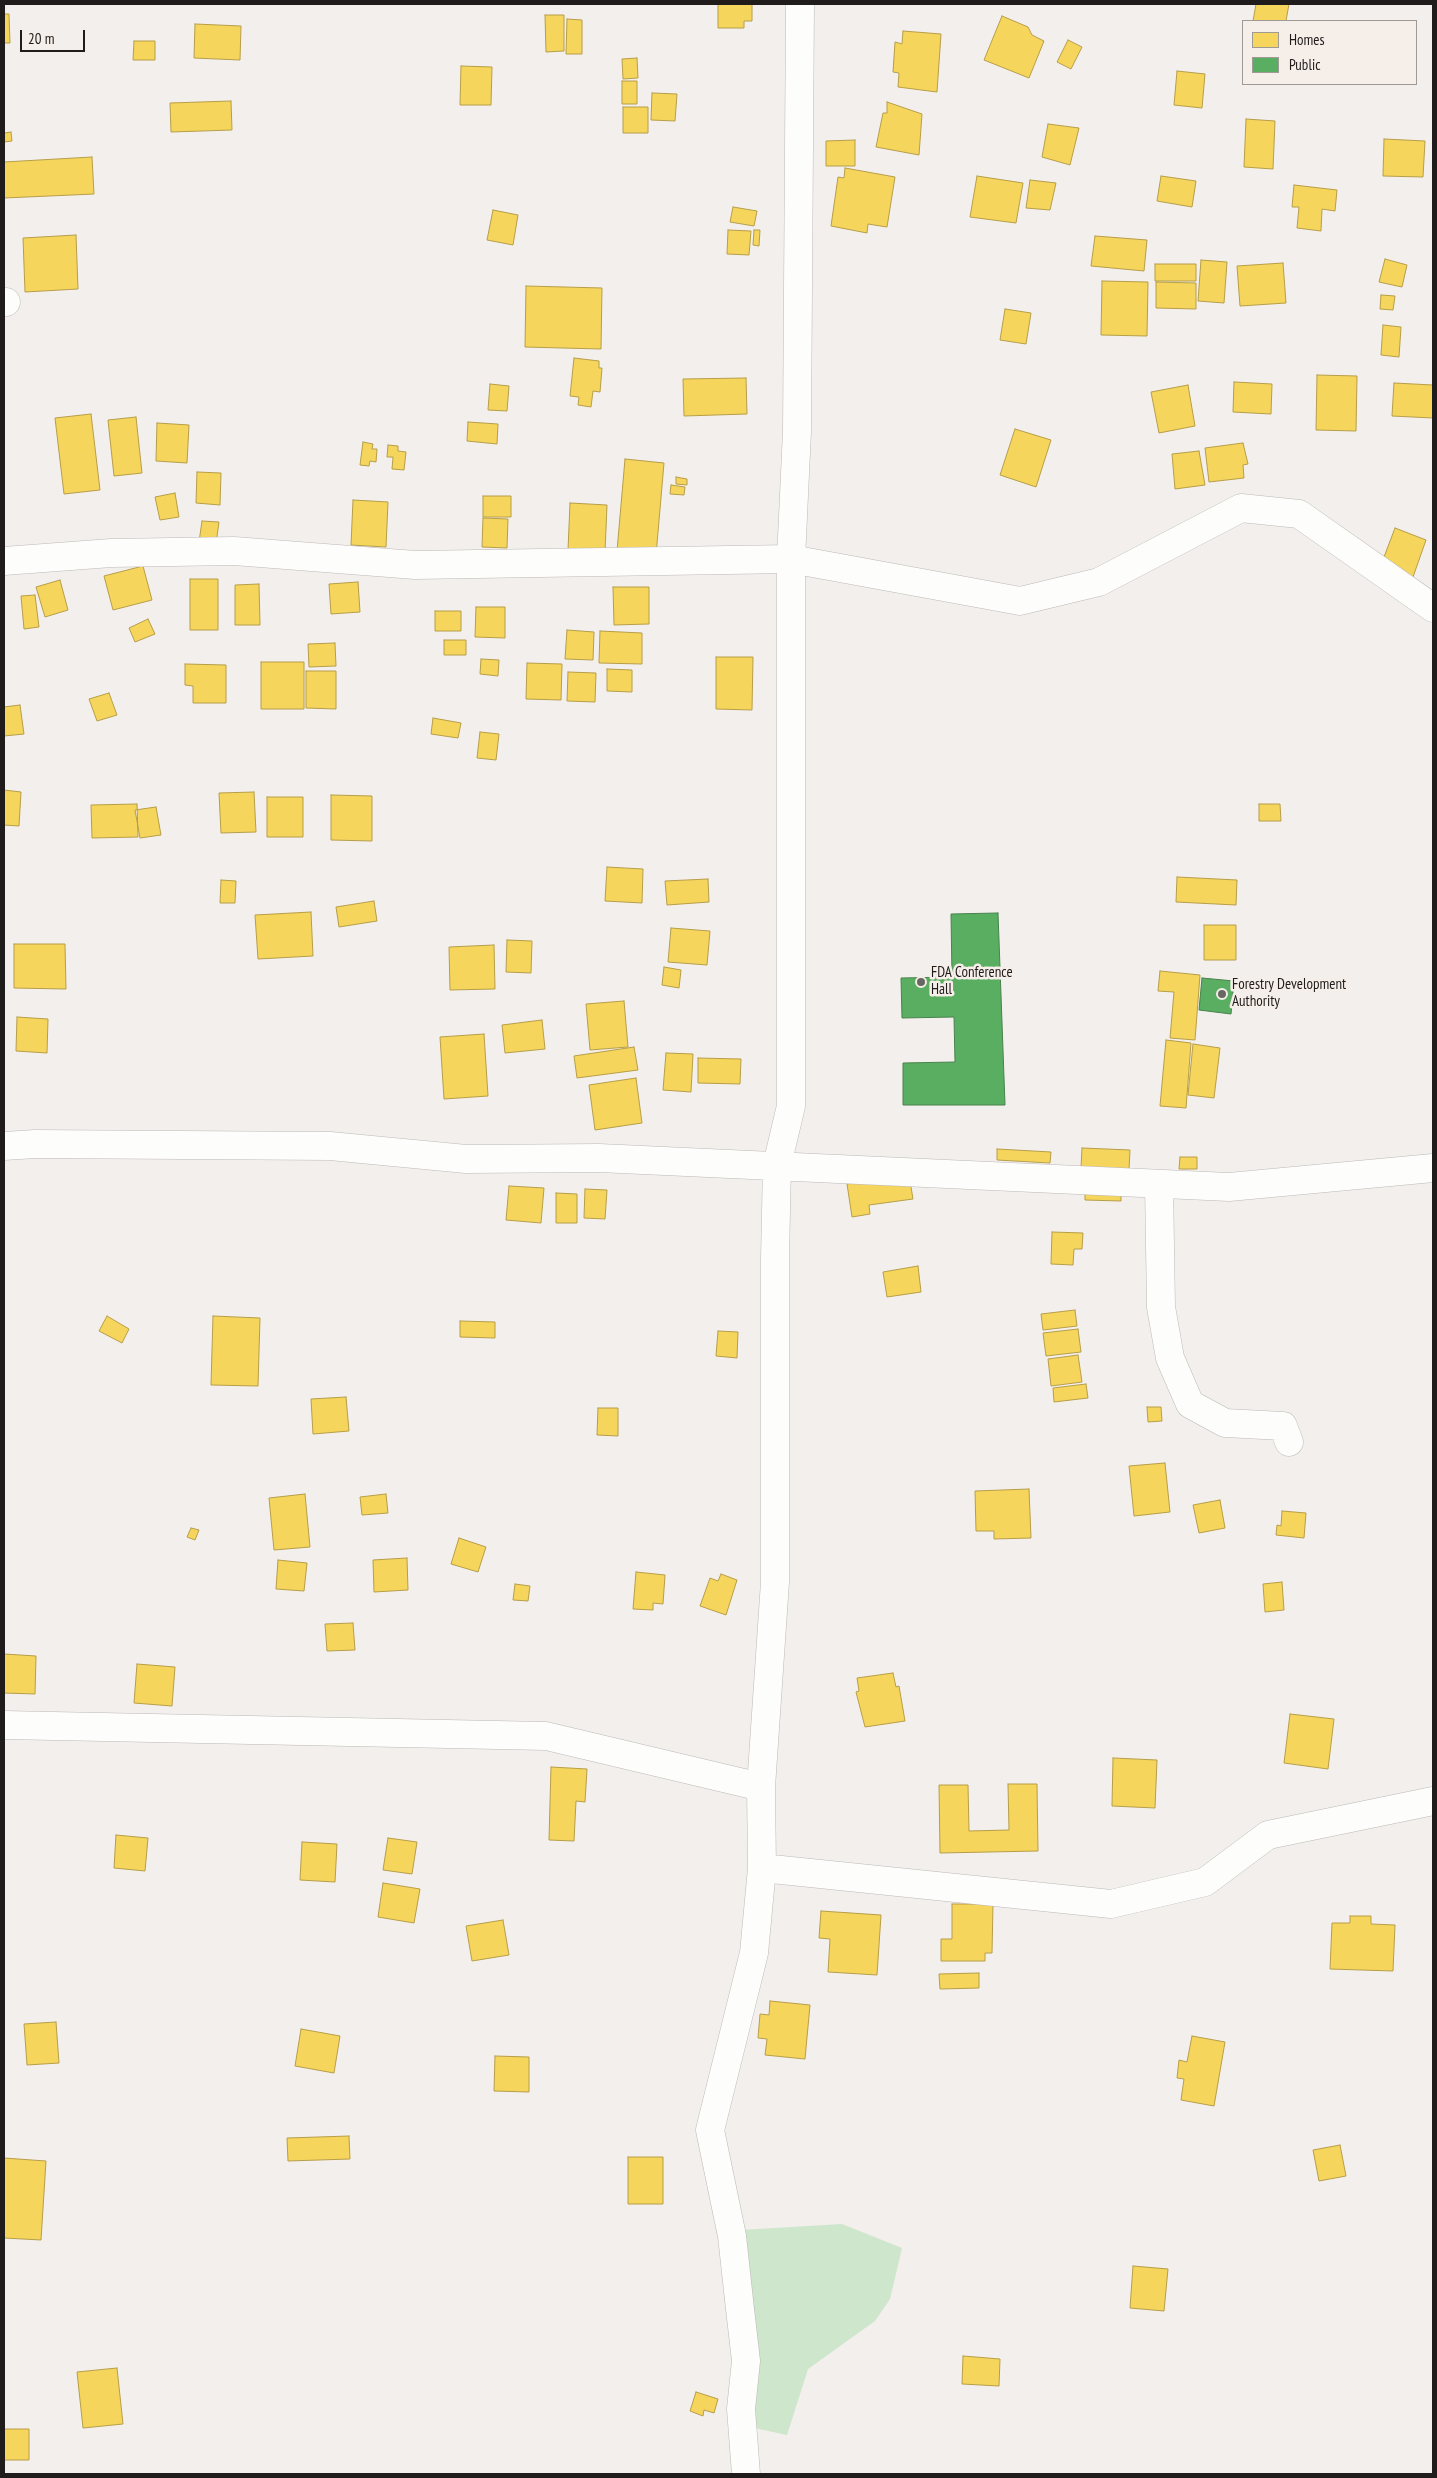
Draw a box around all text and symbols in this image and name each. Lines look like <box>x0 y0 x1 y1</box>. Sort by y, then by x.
scale bar <box>22 20 88 52</box>
legend <box>1242 20 1417 85</box>
text: 20 m <box>28 29 54 48</box>
text: Homes <box>1289 30 1325 49</box>
text: Public <box>1289 55 1320 74</box>
place label: FDA Conference Hall <box>931 964 1013 999</box>
marker: FDA Conference Hall <box>915 976 927 988</box>
place label: Forestry Development Authority <box>1232 976 1346 1011</box>
marker: Forestry Development Authority <box>1216 988 1228 1000</box>

